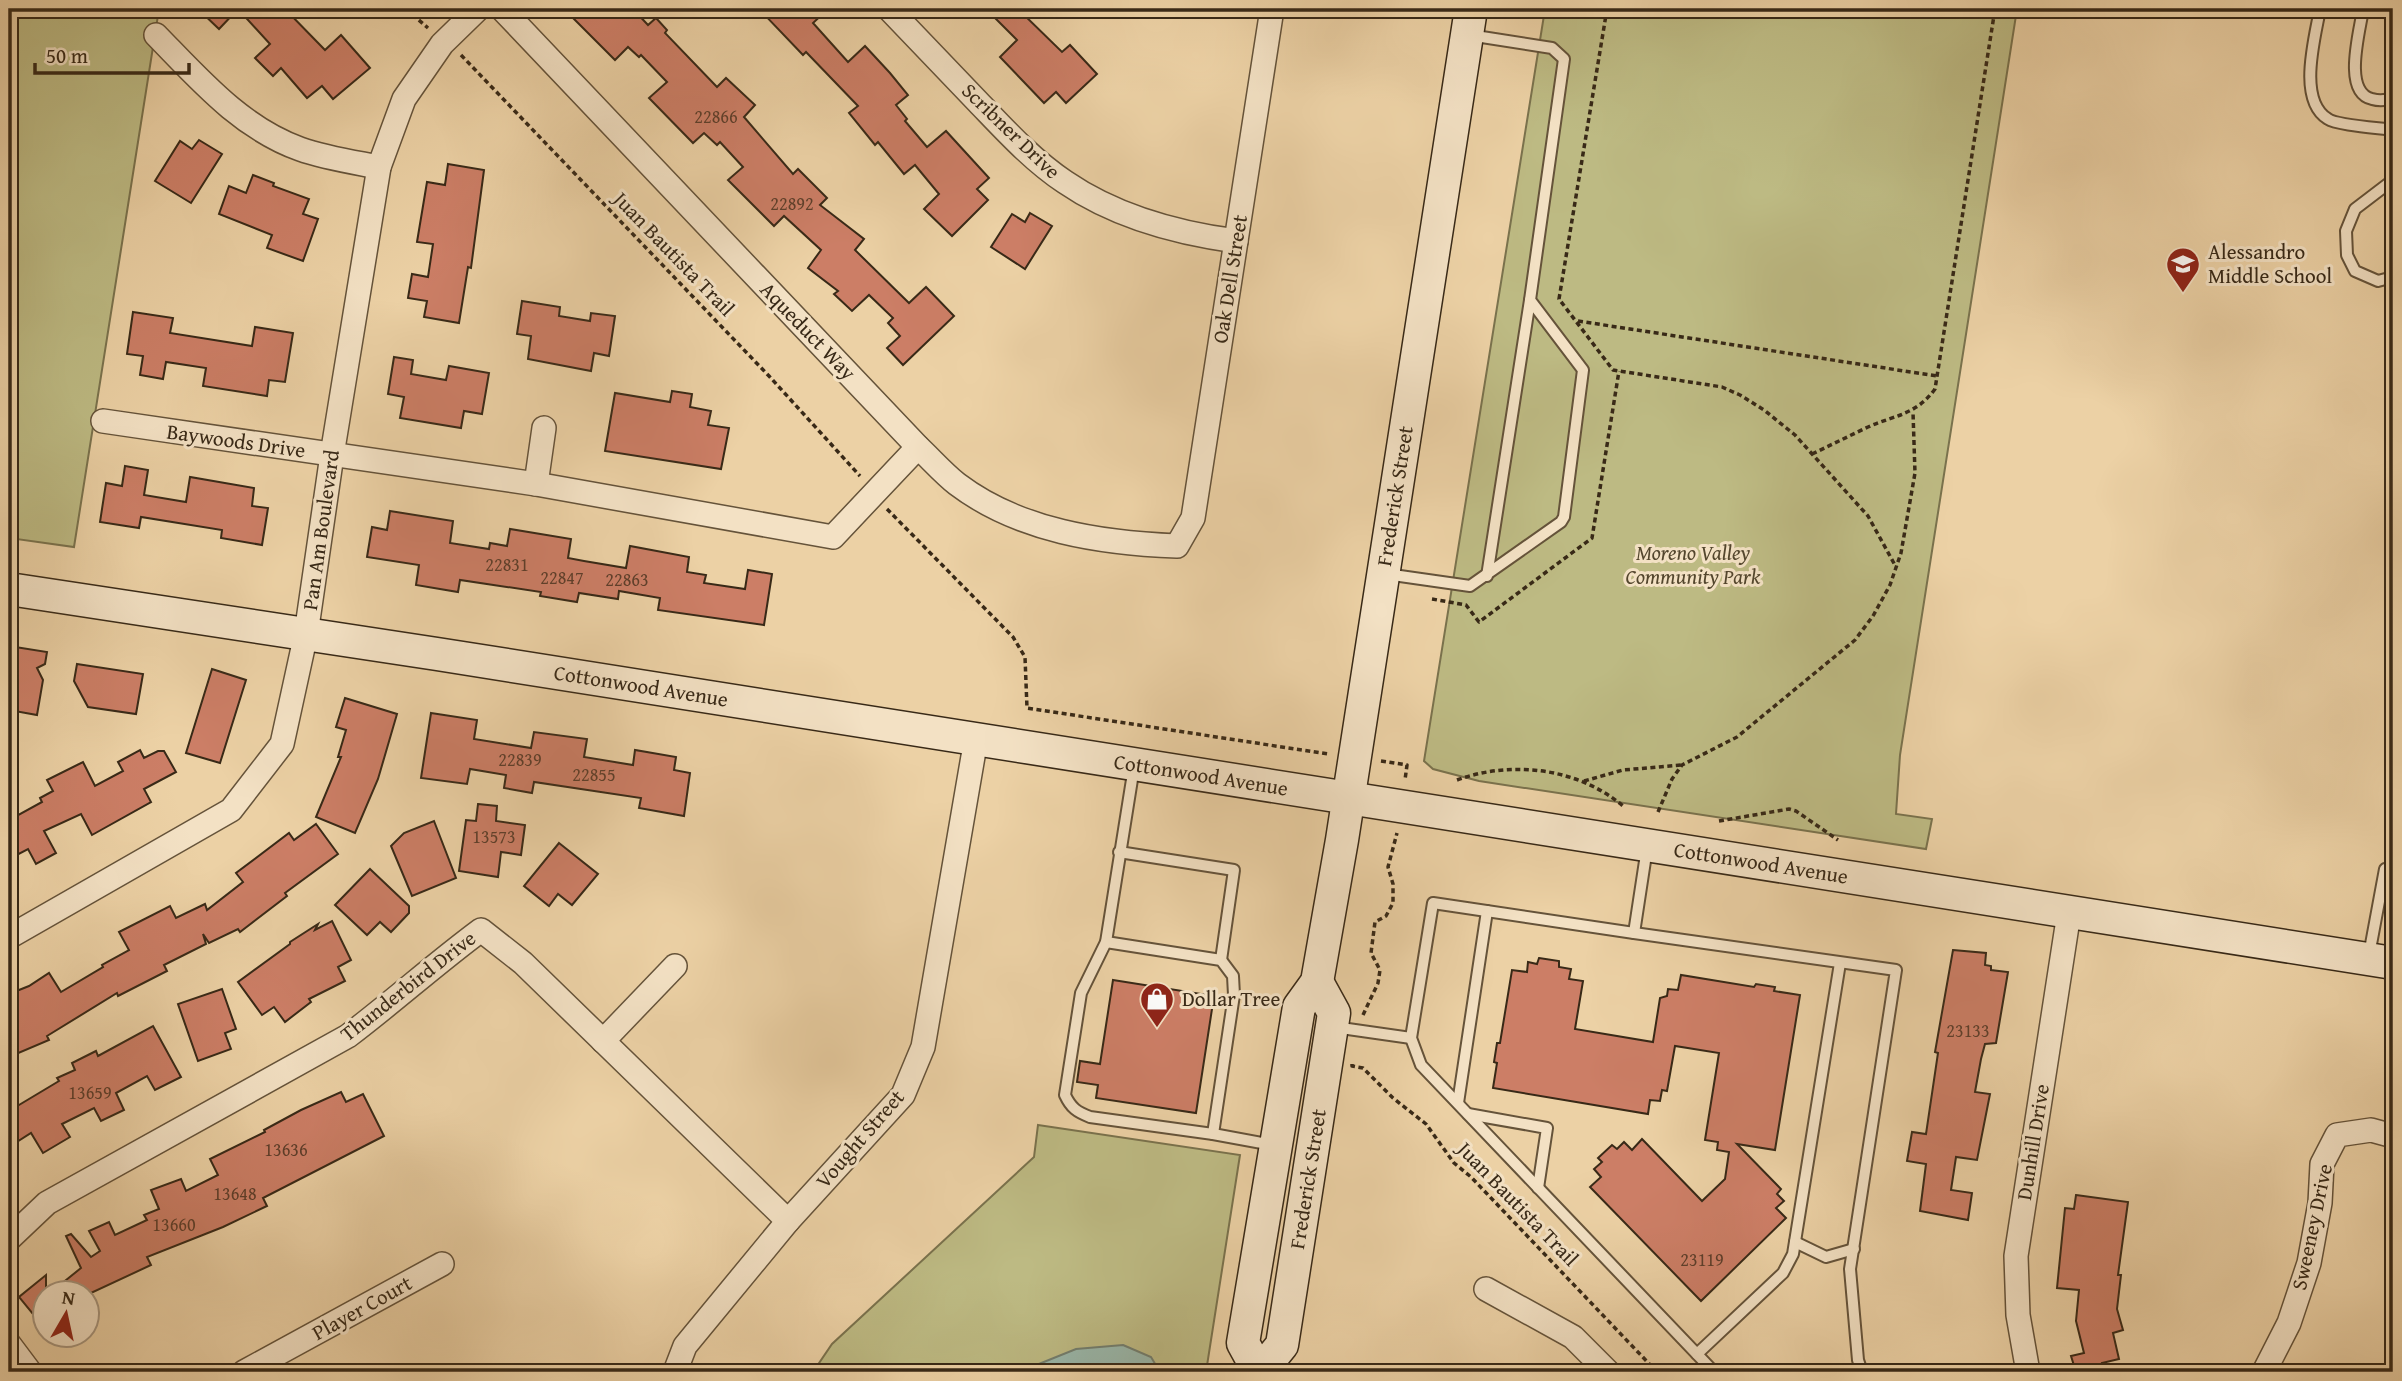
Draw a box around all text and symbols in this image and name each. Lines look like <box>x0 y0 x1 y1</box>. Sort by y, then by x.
scale bar <box>35 32 189 76</box>
text: 50 m <box>46 40 88 71</box>
street label: Scribner Drive <box>955 75 1068 186</box>
house number: 22866 <box>694 103 738 130</box>
street label: Juan Bautista Trail <box>604 182 742 323</box>
house number: 22892 <box>770 190 814 217</box>
street label: Oak Dell Street <box>1204 212 1255 346</box>
place label: Alessandro Middle School <box>2208 236 2332 291</box>
school or university icon: Alessandro Middle School <box>2164 245 2202 294</box>
street label: Aqueduct Way <box>753 274 864 387</box>
street label: Baywoods Drive <box>165 415 307 466</box>
street label: Frederick Street <box>1368 423 1421 568</box>
street label: Pan Am Boulevard <box>294 447 347 612</box>
park label: Moreno Valley Community Park <box>1626 537 1761 592</box>
house number: 22831 <box>485 551 529 578</box>
house number: 22847 <box>540 564 584 591</box>
house number: 22863 <box>605 566 649 593</box>
street label: Cottonwood Avenue <box>552 656 730 715</box>
street label: Cottonwood Avenue <box>1112 745 1290 804</box>
house number: 22839 <box>498 746 542 773</box>
house number: 22855 <box>572 761 616 788</box>
house number: 13573 <box>472 823 516 850</box>
street label: Cottonwood Avenue <box>1672 833 1850 892</box>
street label: Thunderbird Drive <box>333 923 482 1048</box>
shop icon: Dollar Tree <box>1138 980 1176 1029</box>
place label: Dollar Tree <box>1182 983 1280 1014</box>
house number: 23133 <box>1946 1017 1990 1044</box>
house number: 13659 <box>68 1079 112 1106</box>
street label: Vought Street <box>808 1082 912 1195</box>
street label: Dunhill Drive <box>2008 1082 2057 1202</box>
street label: Frederick Street <box>1281 1106 1334 1251</box>
street label: Juan Bautista Trail <box>1448 1132 1586 1273</box>
house number: 13636 <box>264 1136 308 1163</box>
street label: Sweeney Drive <box>2283 1161 2340 1293</box>
house number: 13648 <box>213 1180 257 1207</box>
house number: 13660 <box>152 1211 196 1238</box>
house number: 23119 <box>1680 1246 1724 1273</box>
street label: Player Court <box>306 1267 418 1348</box>
north arrow <box>32 1280 102 1350</box>
text: N <box>60 1282 77 1312</box>

